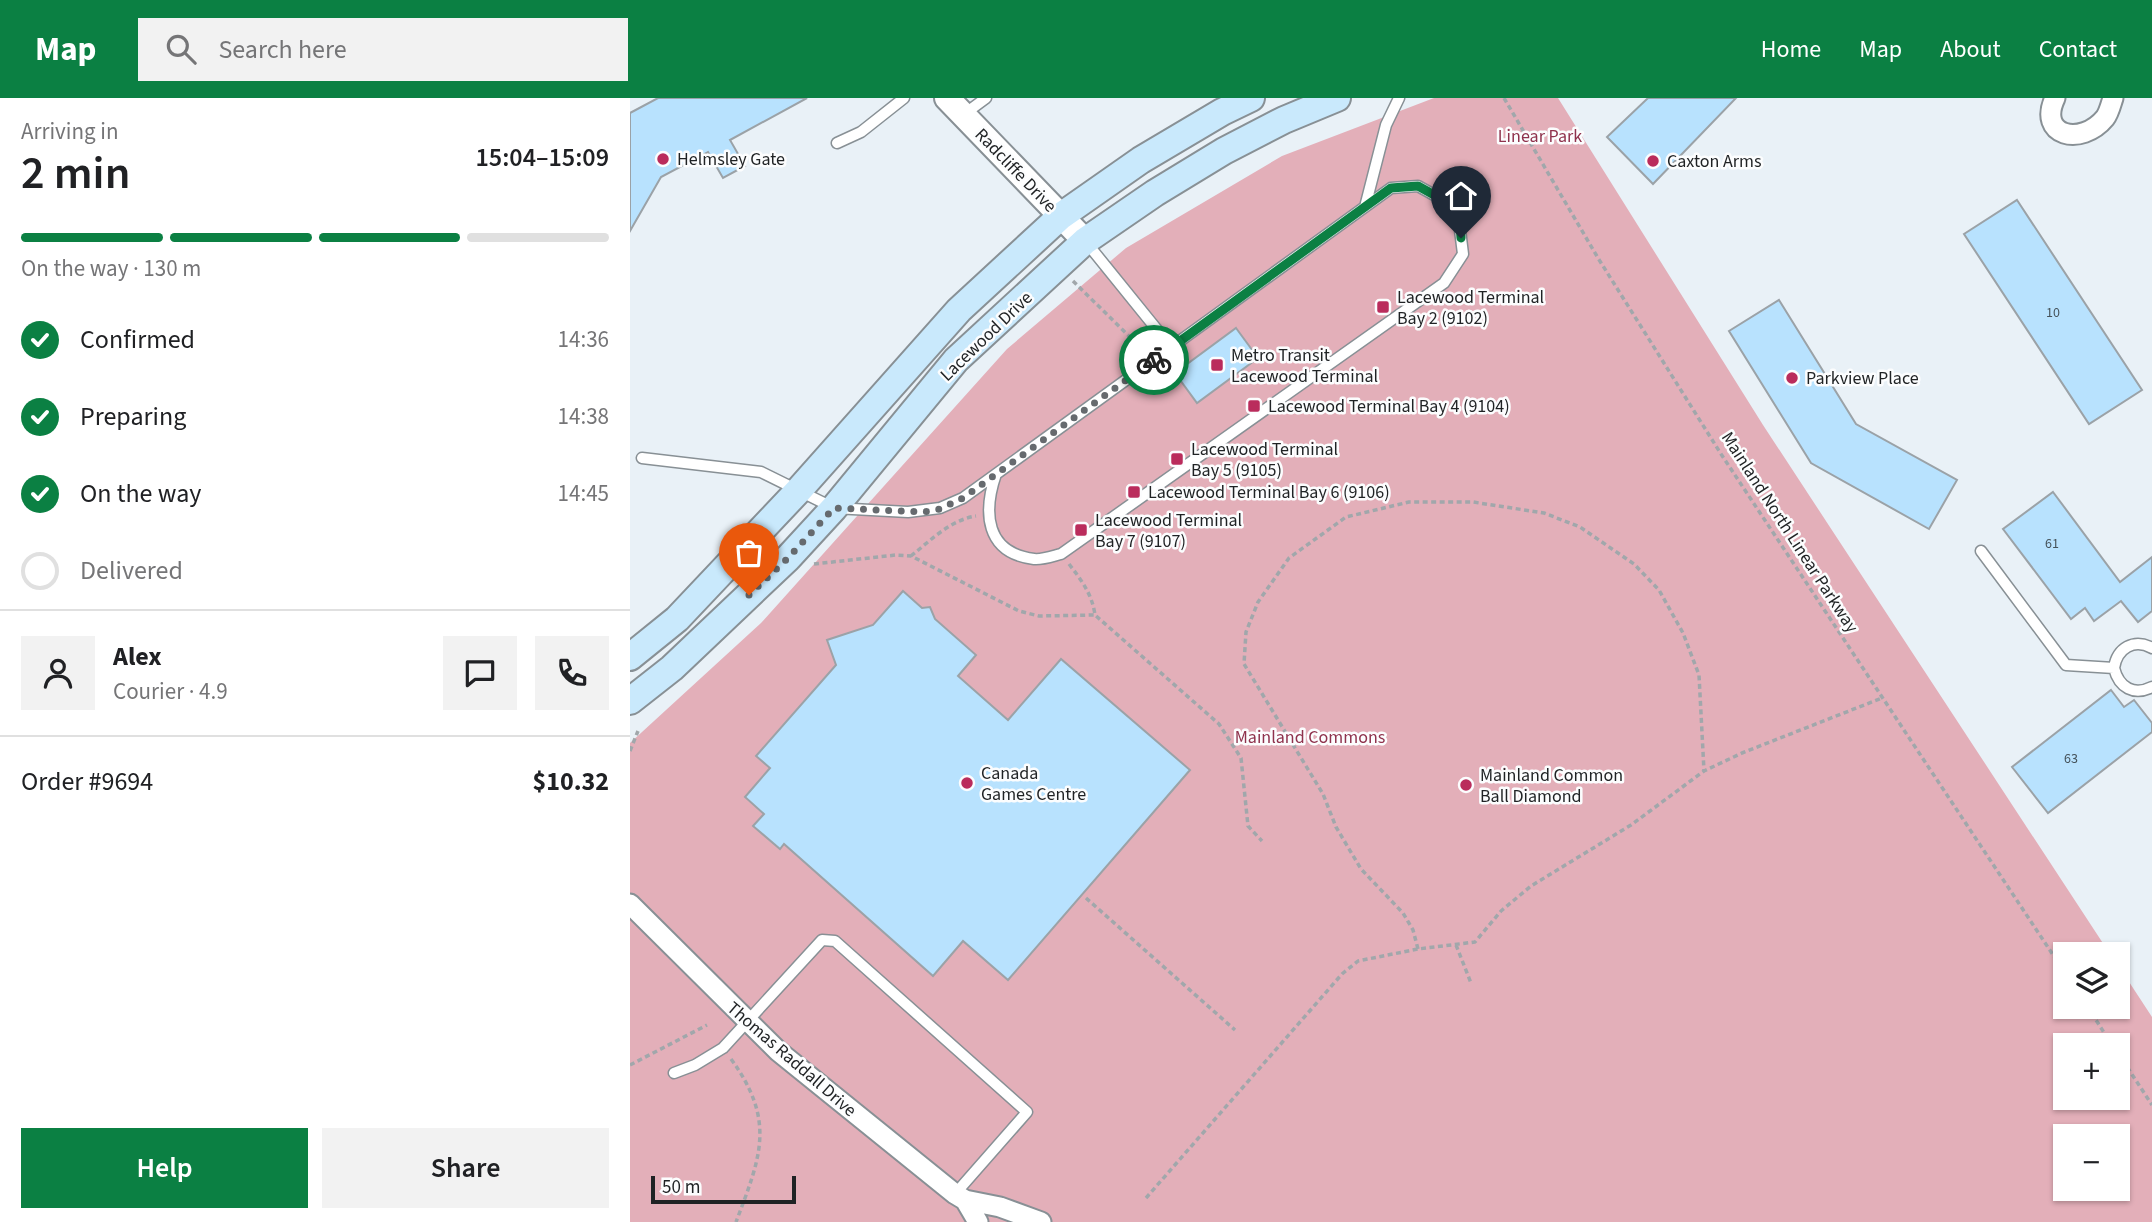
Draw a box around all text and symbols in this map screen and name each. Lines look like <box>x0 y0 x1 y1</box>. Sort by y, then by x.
search box <box>138 18 628 81</box>
text: Map <box>35 26 96 73</box>
icon: search <box>162 30 200 68</box>
text: Search here <box>218 31 347 68</box>
text: Home <box>1761 32 1821 67</box>
text: Map <box>1859 32 1902 67</box>
text: About <box>1940 32 2001 67</box>
text: Contact <box>2039 32 2117 67</box>
text: Arriving in <box>21 115 119 148</box>
street label: Radcliffe Drive <box>969 123 1062 218</box>
park label: Linear Park <box>1498 124 1582 149</box>
text: 15:04–15:09 <box>476 139 609 176</box>
text: 2 min <box>21 141 130 206</box>
place label: Helmsley Gate <box>677 147 785 172</box>
place label: Caxton Arms <box>1667 149 1761 174</box>
marker: Helmsley Gate <box>655 151 671 167</box>
marker: Caxton Arms <box>1645 153 1661 169</box>
pin <box>1431 166 1491 238</box>
icon: home <box>1442 177 1480 215</box>
text: On the way · 130 m <box>21 252 201 285</box>
place label: Lacewood Terminal Bay 2 (9102) <box>1397 285 1544 331</box>
street label: Lacewood Drive <box>935 286 1038 387</box>
marker: Lacewood Terminal Bay 2 (9102) <box>1375 299 1391 315</box>
house number: 10 <box>2046 303 2060 323</box>
icon: check <box>21 321 59 359</box>
text: Confirmed <box>80 321 195 358</box>
text: 14:36 <box>558 323 609 356</box>
courier <box>1119 325 1189 395</box>
icon: bike <box>1135 341 1173 379</box>
place label: Metro Transit Lacewood Terminal <box>1231 343 1378 389</box>
marker: Metro Transit Lacewood Terminal <box>1209 357 1225 373</box>
place label: Parkview Place <box>1806 366 1919 391</box>
marker: Parkview Place <box>1784 370 1800 386</box>
place label: Lacewood Terminal Bay 4 (9104) <box>1268 394 1510 419</box>
icon: check <box>21 398 59 436</box>
text: Preparing <box>80 398 186 435</box>
marker: Lacewood Terminal Bay 4 (9104) <box>1246 398 1262 414</box>
text: 14:38 <box>558 400 609 433</box>
street label: Mainland North Linear Parkway <box>1715 427 1864 638</box>
place label: Lacewood Terminal Bay 5 (9105) <box>1191 437 1338 483</box>
marker: Lacewood Terminal Bay 5 (9105) <box>1169 451 1185 467</box>
icon: check <box>21 475 59 513</box>
text: On the way <box>80 475 201 512</box>
text: 14:45 <box>558 477 609 510</box>
place label: Lacewood Terminal Bay 6 (9106) <box>1148 480 1390 505</box>
marker: Lacewood Terminal Bay 6 (9106) <box>1126 484 1142 500</box>
place label: Lacewood Terminal Bay 7 (9107) <box>1095 508 1242 554</box>
marker: Lacewood Terminal Bay 7 (9107) <box>1073 522 1089 538</box>
pin <box>719 523 779 595</box>
icon: bag <box>730 534 768 572</box>
house number: 61 <box>2045 534 2059 554</box>
text: Delivered <box>80 552 183 589</box>
button: person <box>21 636 95 710</box>
button: chat <box>443 636 517 710</box>
button: phone <box>535 636 609 710</box>
text: Alex <box>113 638 162 675</box>
text: Courier · 4.9 <box>113 675 228 708</box>
park label: Mainland Commons <box>1235 725 1385 750</box>
house number: 63 <box>2064 749 2078 769</box>
place label: Canada Games Centre <box>981 761 1086 807</box>
text: Order #9694 <box>21 763 153 800</box>
text: $10.32 <box>533 763 609 800</box>
place label: Mainland Common Ball Diamond <box>1480 763 1623 809</box>
marker: Canada Games Centre <box>959 775 975 791</box>
marker: Mainland Common Ball Diamond <box>1458 777 1474 793</box>
map controls <box>2053 942 2130 1201</box>
button: layers <box>2053 942 2130 1019</box>
street label: Thomas Raddall Drive <box>721 996 862 1123</box>
button: + <box>2053 1033 2130 1110</box>
button: − <box>2053 1124 2130 1201</box>
button: Help <box>21 1128 308 1208</box>
button: Share <box>322 1128 609 1208</box>
scale bar <box>651 1173 796 1205</box>
text: 50 m <box>662 1174 700 1201</box>

